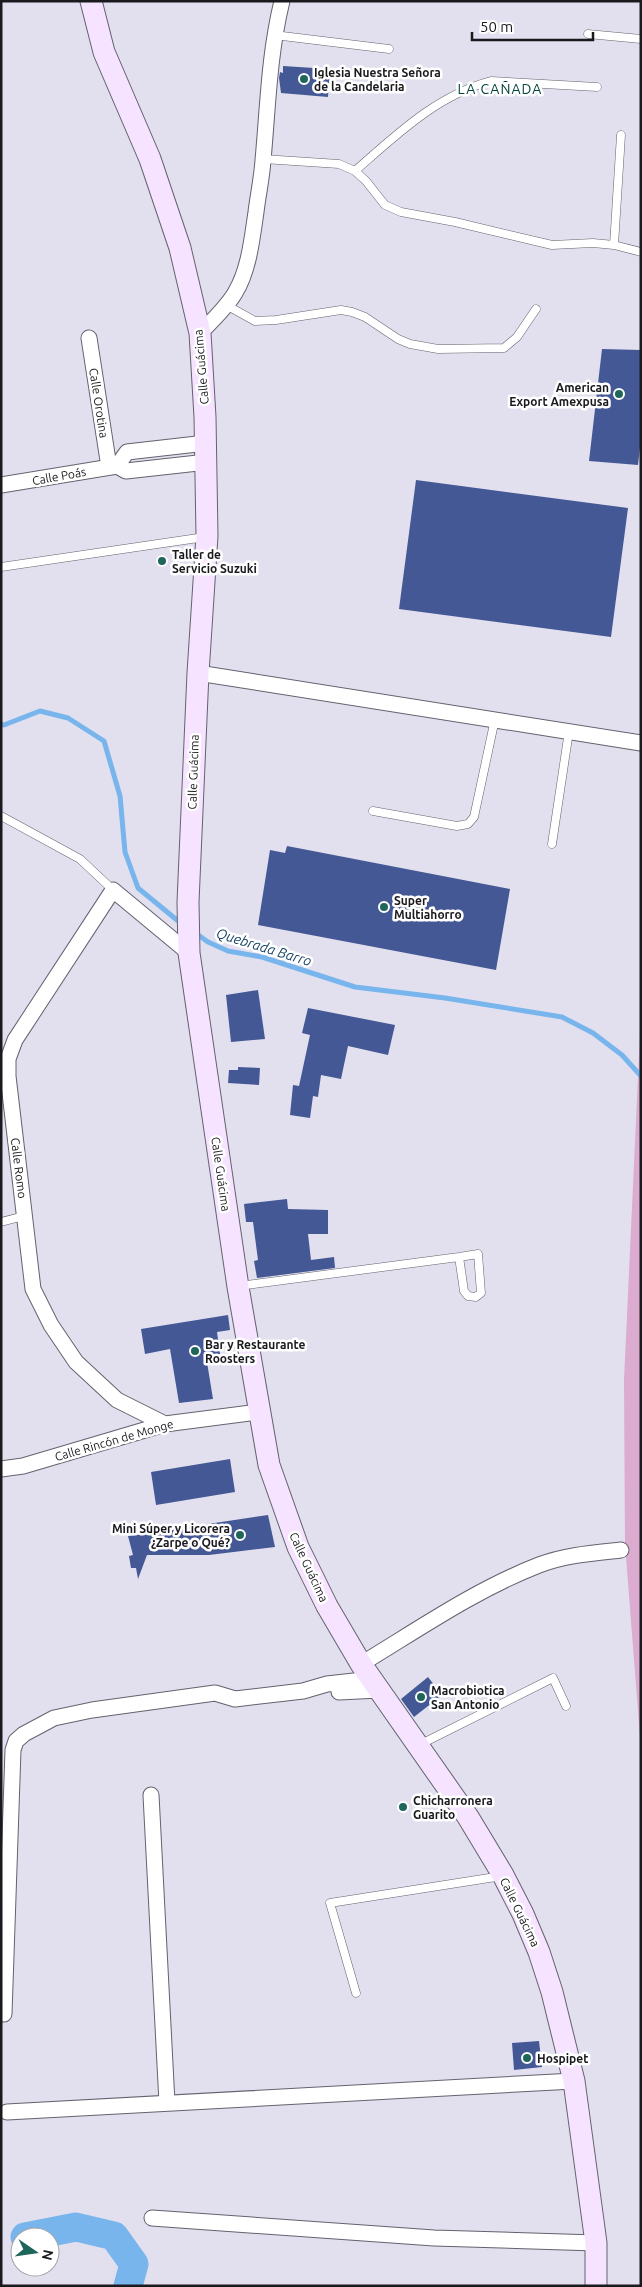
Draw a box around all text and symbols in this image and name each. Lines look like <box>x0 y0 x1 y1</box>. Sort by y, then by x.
scale bar <box>472 10 593 42</box>
text: 50 m <box>480 18 513 35</box>
place label: Iglesia Nuestra Señora de la Candelaria <box>314 66 441 93</box>
marker: Iglesia Nuestra Señora de la Candelaria <box>298 73 310 85</box>
district label: LA CAÑADA <box>458 80 542 97</box>
street label: Calle Guácima <box>191 329 211 405</box>
street label: Calle Orotina <box>87 367 111 439</box>
place label: American Export Amexpusa <box>509 381 609 408</box>
marker: American Export Amexpusa <box>613 388 625 400</box>
street label: Calle Poás <box>31 465 87 487</box>
place label: Taller de Servicio Suzuki <box>172 548 257 575</box>
marker: Taller de Servicio Suzuki <box>156 555 168 567</box>
street label: Calle Guácima <box>185 734 201 810</box>
place label: Super Multiahorro <box>394 894 462 921</box>
marker: Super Multiahorro <box>378 901 390 913</box>
water label: Quebrada Barro <box>214 925 314 970</box>
street label: Calle Guácima <box>209 1136 233 1212</box>
street label: Calle Romo <box>9 1137 29 1199</box>
place label: Bar y Restaurante Roosters <box>205 1338 306 1365</box>
marker: Bar y Restaurante Roosters <box>189 1345 201 1357</box>
street label: Calle Rincón de Monge <box>53 1417 175 1463</box>
place label: Mini Súper y Licorera ¿Zarpe o Qué? <box>112 1522 230 1549</box>
marker: Mini Súper y Licorera ¿Zarpe o Qué? <box>234 1529 246 1541</box>
street label: Calle Guácima <box>287 1530 331 1604</box>
place label: Macrobiotica San Antonio <box>431 1684 505 1711</box>
marker: Macrobiotica San Antonio <box>415 1691 427 1703</box>
place label: Chicharronera Guarito <box>413 1794 493 1821</box>
marker: Chicharronera Guarito <box>397 1801 409 1813</box>
street label: Calle Guácima <box>498 1875 542 1949</box>
marker: Hospipet <box>521 2052 533 2064</box>
place label: Hospipet <box>537 2052 588 2065</box>
north arrow <box>10 2227 60 2277</box>
text: N <box>39 2248 57 2262</box>

